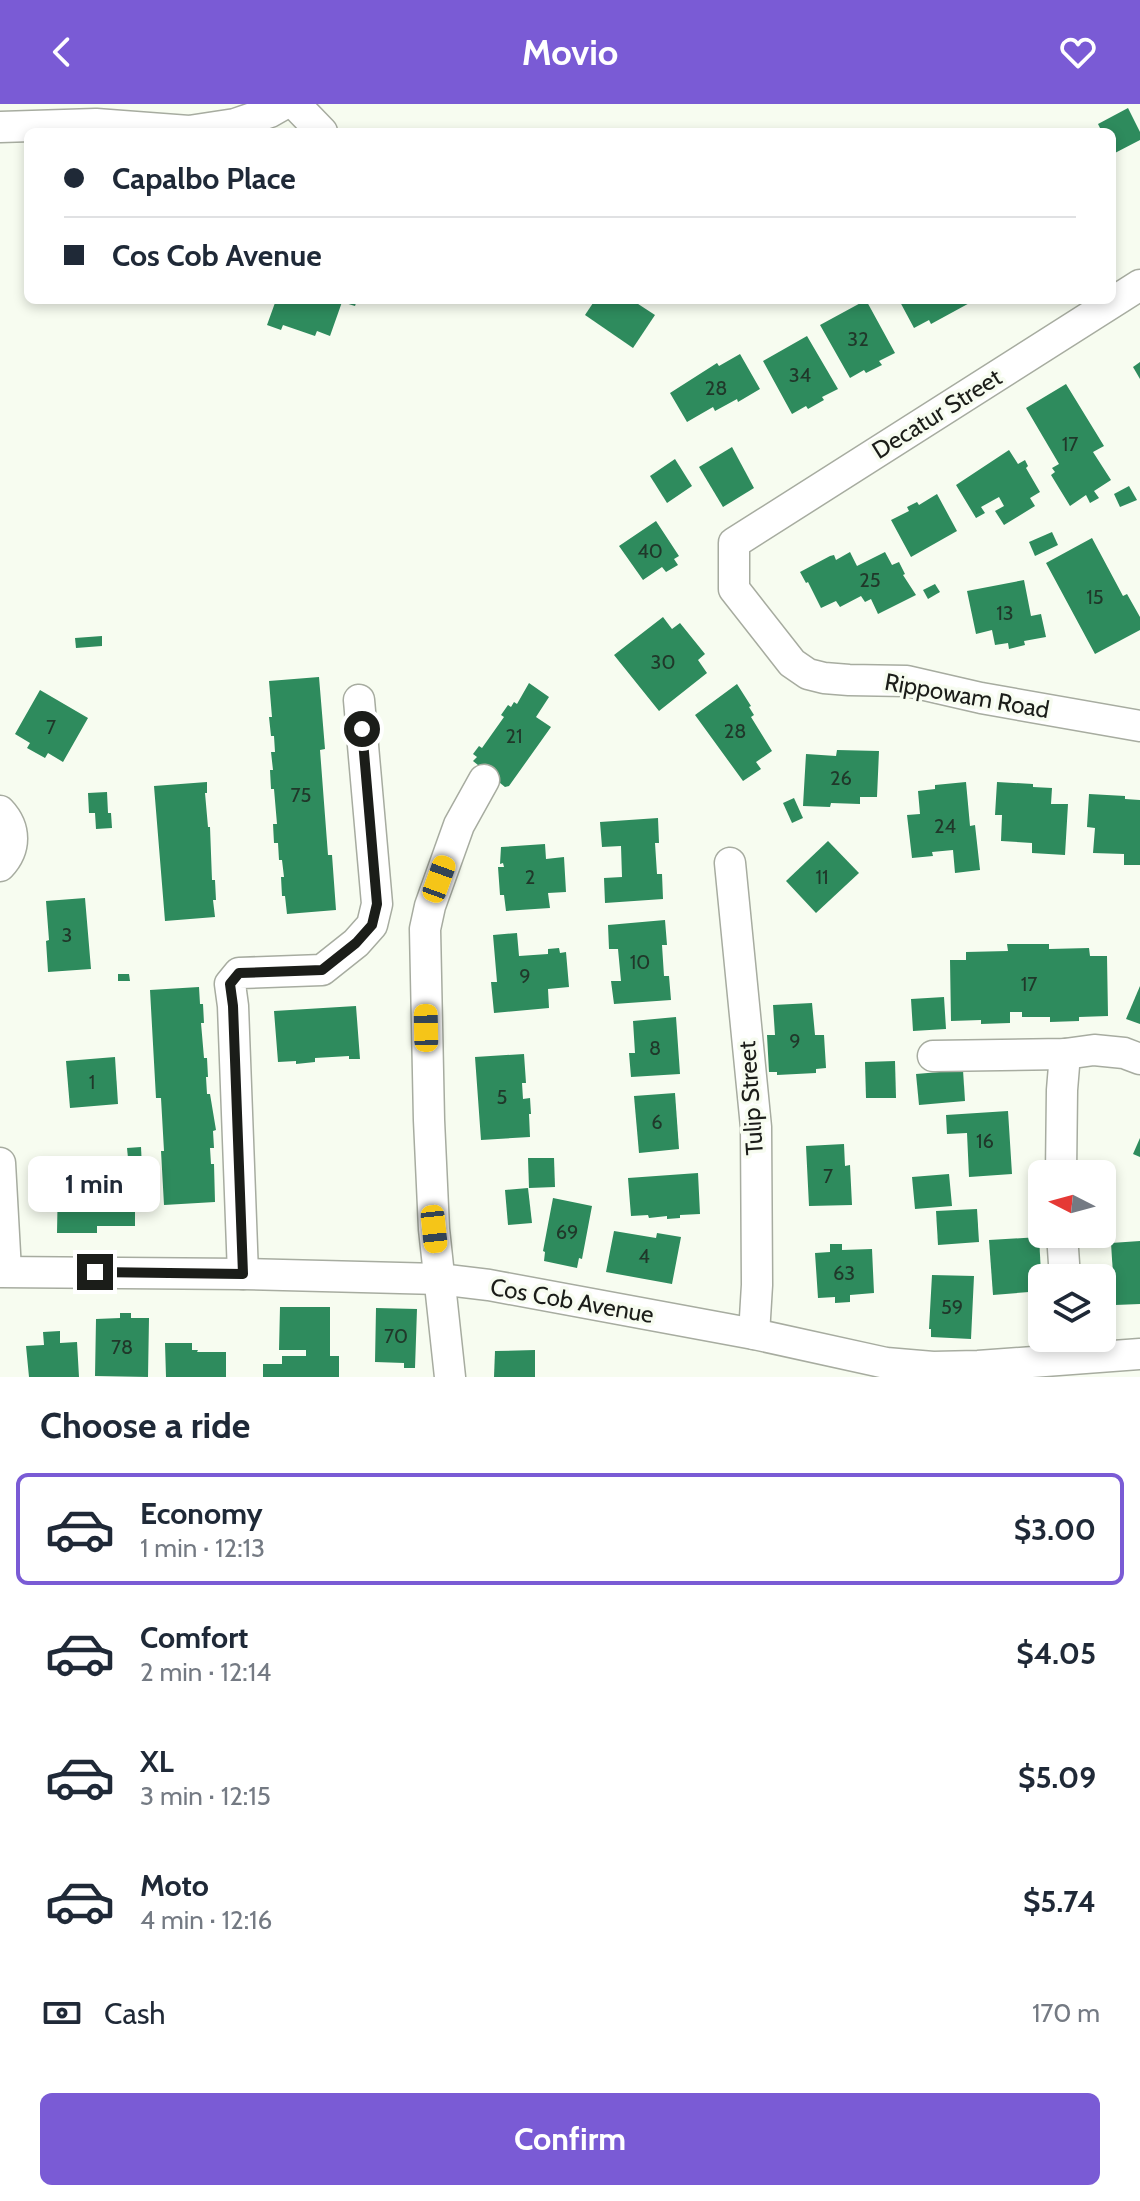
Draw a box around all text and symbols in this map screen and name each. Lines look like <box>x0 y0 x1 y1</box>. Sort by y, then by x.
icon: back <box>40 30 84 74</box>
text: Movio <box>522 30 618 74</box>
icon: heart <box>1056 30 1100 74</box>
text: Capalbo Place <box>112 160 296 197</box>
text: Cos Cob Avenue <box>112 237 322 274</box>
house number: 32 <box>847 327 869 351</box>
street label: Decatur Street <box>867 362 1007 465</box>
house number: 34 <box>789 363 812 387</box>
house number: 28 <box>705 376 727 400</box>
house number: 17 <box>1062 432 1078 456</box>
house number: 40 <box>637 539 663 563</box>
house number: 25 <box>859 568 881 592</box>
house number: 15 <box>1086 585 1104 609</box>
house number: 13 <box>996 601 1014 625</box>
house number: 30 <box>651 650 675 674</box>
street label: Rippowam Road <box>883 667 1052 724</box>
route start <box>344 711 380 747</box>
house number: 7 <box>46 715 56 739</box>
house number: 28 <box>724 719 746 743</box>
house number: 21 <box>506 724 523 748</box>
house number: 26 <box>830 766 852 790</box>
house number: 75 <box>291 783 311 807</box>
house number: 24 <box>934 814 956 838</box>
car <box>420 852 458 906</box>
house number: 2 <box>525 865 535 889</box>
house number: 11 <box>815 865 829 889</box>
house number: 3 <box>62 923 72 947</box>
house number: 10 <box>630 950 650 974</box>
house number: 9 <box>519 964 531 988</box>
house number: 17 <box>1021 972 1037 996</box>
car <box>414 1004 438 1052</box>
house number: 9 <box>789 1029 801 1053</box>
house number: 8 <box>649 1036 661 1060</box>
street label: Tulip Street <box>732 1040 769 1156</box>
house number: 1 <box>89 1070 95 1094</box>
house number: 5 <box>497 1085 507 1109</box>
house number: 6 <box>651 1110 663 1134</box>
house number: 16 <box>976 1129 994 1153</box>
callout: 1 min <box>29 1156 161 1212</box>
north arrow <box>1028 1160 1116 1248</box>
map controls <box>1028 1160 1116 1352</box>
house number: 7 <box>823 1164 833 1188</box>
text: 1 min <box>65 1168 123 1200</box>
car <box>420 1204 448 1254</box>
house number: 69 <box>556 1220 578 1244</box>
house number: 4 <box>638 1244 650 1268</box>
route end <box>77 1254 113 1290</box>
house number: 63 <box>833 1261 855 1285</box>
button: layers <box>1028 1264 1116 1352</box>
street label: Cos Cob Avenue <box>488 1272 656 1329</box>
house number: 59 <box>941 1295 963 1319</box>
house number: 70 <box>384 1324 408 1348</box>
house number: 78 <box>111 1335 133 1359</box>
text: Choose a ride <box>40 1403 250 1447</box>
icon: car <box>44 1493 116 1565</box>
text: Economy <box>140 1495 263 1532</box>
text: $3.00 <box>1014 1511 1096 1548</box>
text: 1 min · 12:13 <box>140 1532 265 1564</box>
icon: car <box>44 1617 116 1689</box>
text: Comfort <box>140 1619 248 1656</box>
text: $4.05 <box>1016 1635 1096 1672</box>
text: 2 min · 12:14 <box>140 1656 271 1688</box>
icon: car <box>44 1741 116 1813</box>
text: XL <box>140 1743 174 1780</box>
text: $5.09 <box>1018 1759 1096 1796</box>
text: 3 min · 12:15 <box>140 1780 271 1812</box>
icon: car <box>44 1865 116 1937</box>
text: Moto <box>140 1867 209 1904</box>
text: $5.74 <box>1023 1883 1096 1920</box>
text: 4 min · 12:16 <box>140 1904 272 1936</box>
icon: cash <box>40 1991 84 2035</box>
text: Cash <box>104 1995 166 2032</box>
text: 170 m <box>1032 1997 1100 2029</box>
button: Confirm <box>40 2093 1100 2185</box>

